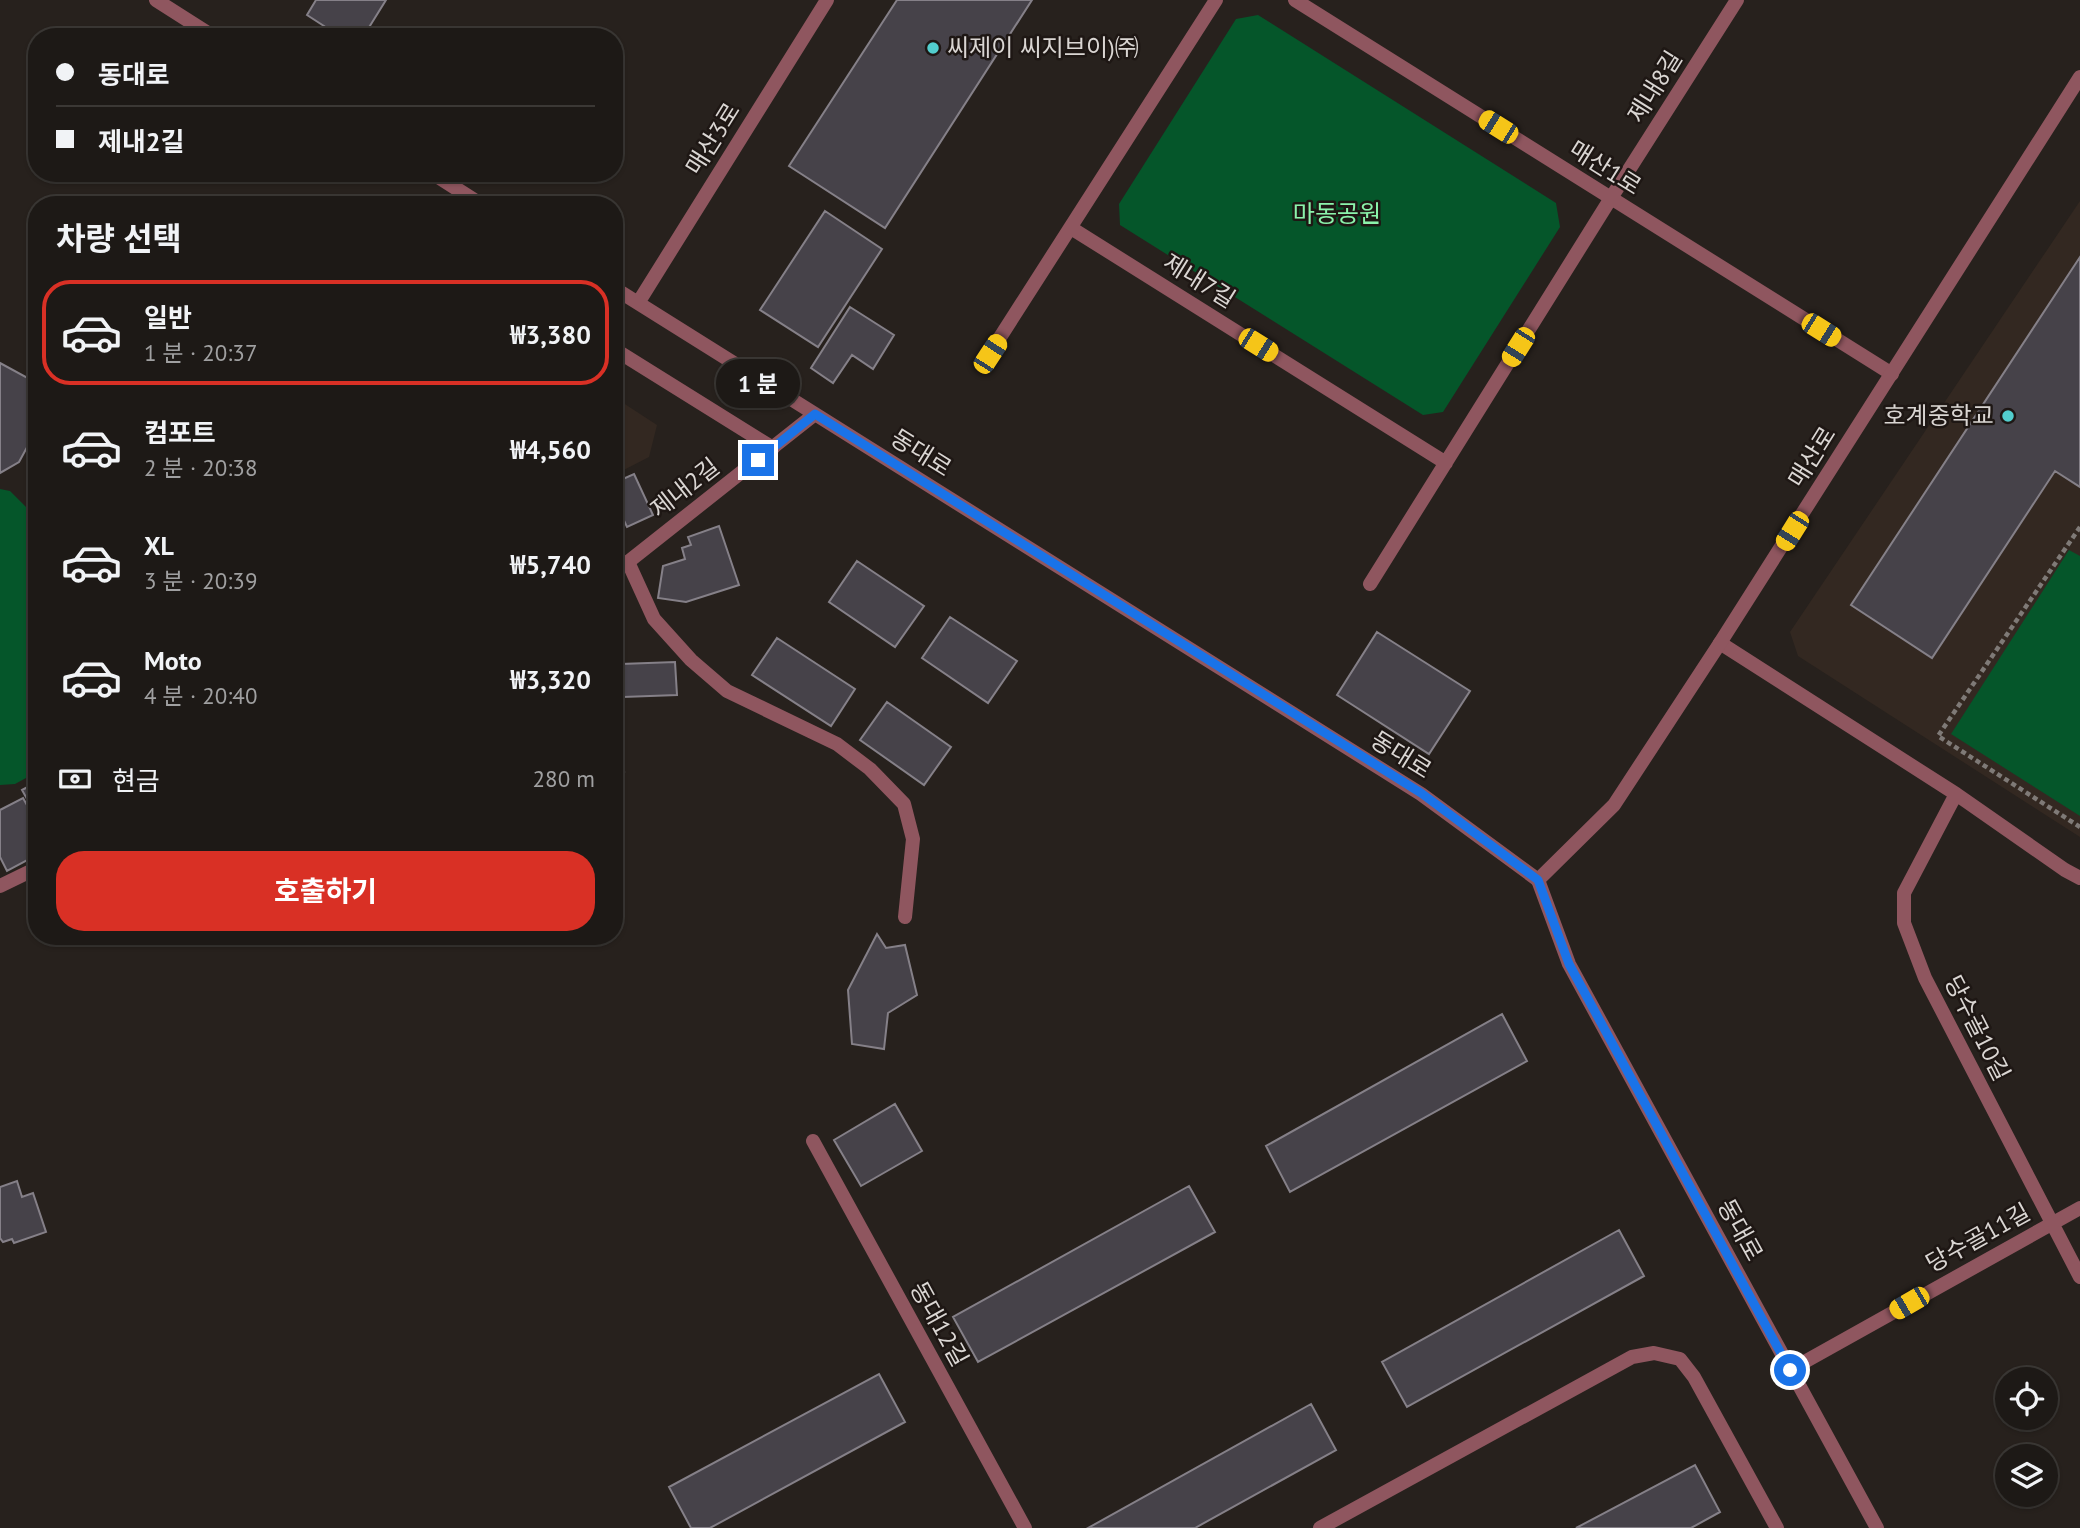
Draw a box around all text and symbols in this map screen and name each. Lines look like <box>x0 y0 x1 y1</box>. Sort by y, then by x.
place label: 씨제이 씨지브이)㈜ <box>947 32 1139 63</box>
marker: 씨제이 씨지브이)㈜ <box>925 40 941 56</box>
street label: 제내8길 <box>1620 45 1689 129</box>
text: 동대로 <box>98 58 170 91</box>
street label: 매산3로 <box>678 97 747 181</box>
car <box>1475 107 1522 147</box>
text: 제내2길 <box>98 125 185 158</box>
street label: 매산1로 <box>1563 133 1647 202</box>
park label: 마동공원 <box>1293 198 1381 229</box>
text: 차량 선택 <box>56 217 182 259</box>
street label: 제내7길 <box>1157 246 1241 315</box>
icon: car <box>60 301 123 364</box>
text: 일반 <box>144 301 192 334</box>
car <box>1798 310 1845 350</box>
text: ₩3,380 <box>510 318 591 351</box>
car <box>1498 324 1539 370</box>
car <box>1235 325 1282 365</box>
car <box>970 331 1011 377</box>
text: 1 분 · 20:37 <box>144 338 257 367</box>
callout: 1 분 <box>716 358 800 407</box>
text: 1 분 <box>738 369 778 398</box>
place label: 호계중학교 <box>1884 400 1994 431</box>
marker: 호계중학교 <box>2000 408 2016 424</box>
icon: car <box>60 416 123 479</box>
text: 컴포트 <box>144 416 216 449</box>
street label: 매산로 <box>1781 420 1842 493</box>
street label: 동대로 <box>885 422 958 483</box>
text: ₩4,560 <box>510 433 591 466</box>
route end <box>742 444 774 476</box>
street label: 제내2길 <box>644 451 725 524</box>
text: 2 분 · 20:38 <box>144 453 257 482</box>
car <box>1772 508 1813 554</box>
text: XL <box>144 529 174 562</box>
icon: car <box>60 531 123 594</box>
text: ₩5,740 <box>510 548 591 581</box>
text: 3 분 · 20:39 <box>144 566 257 595</box>
text: Moto <box>144 644 202 677</box>
icon: car <box>60 646 123 709</box>
text: ₩3,320 <box>510 663 591 696</box>
text: 4 분 · 20:40 <box>144 681 257 710</box>
street label: 동대로 <box>1365 724 1438 785</box>
icon: cash <box>56 760 94 798</box>
text: 현금 <box>112 764 160 797</box>
text: 280 m <box>533 764 595 793</box>
button: 호출하기 <box>56 851 595 931</box>
street label: 당수골10길 <box>1938 970 2017 1086</box>
street label: 동대로 <box>1711 1193 1770 1266</box>
street label: 당수골11길 <box>1920 1196 2035 1279</box>
street label: 동대12길 <box>903 1276 975 1372</box>
car <box>1886 1283 1933 1323</box>
route start <box>1774 1354 1806 1386</box>
map controls <box>1995 1367 2058 1507</box>
button: locate <box>1995 1367 2058 1430</box>
button: layers <box>1995 1444 2058 1507</box>

